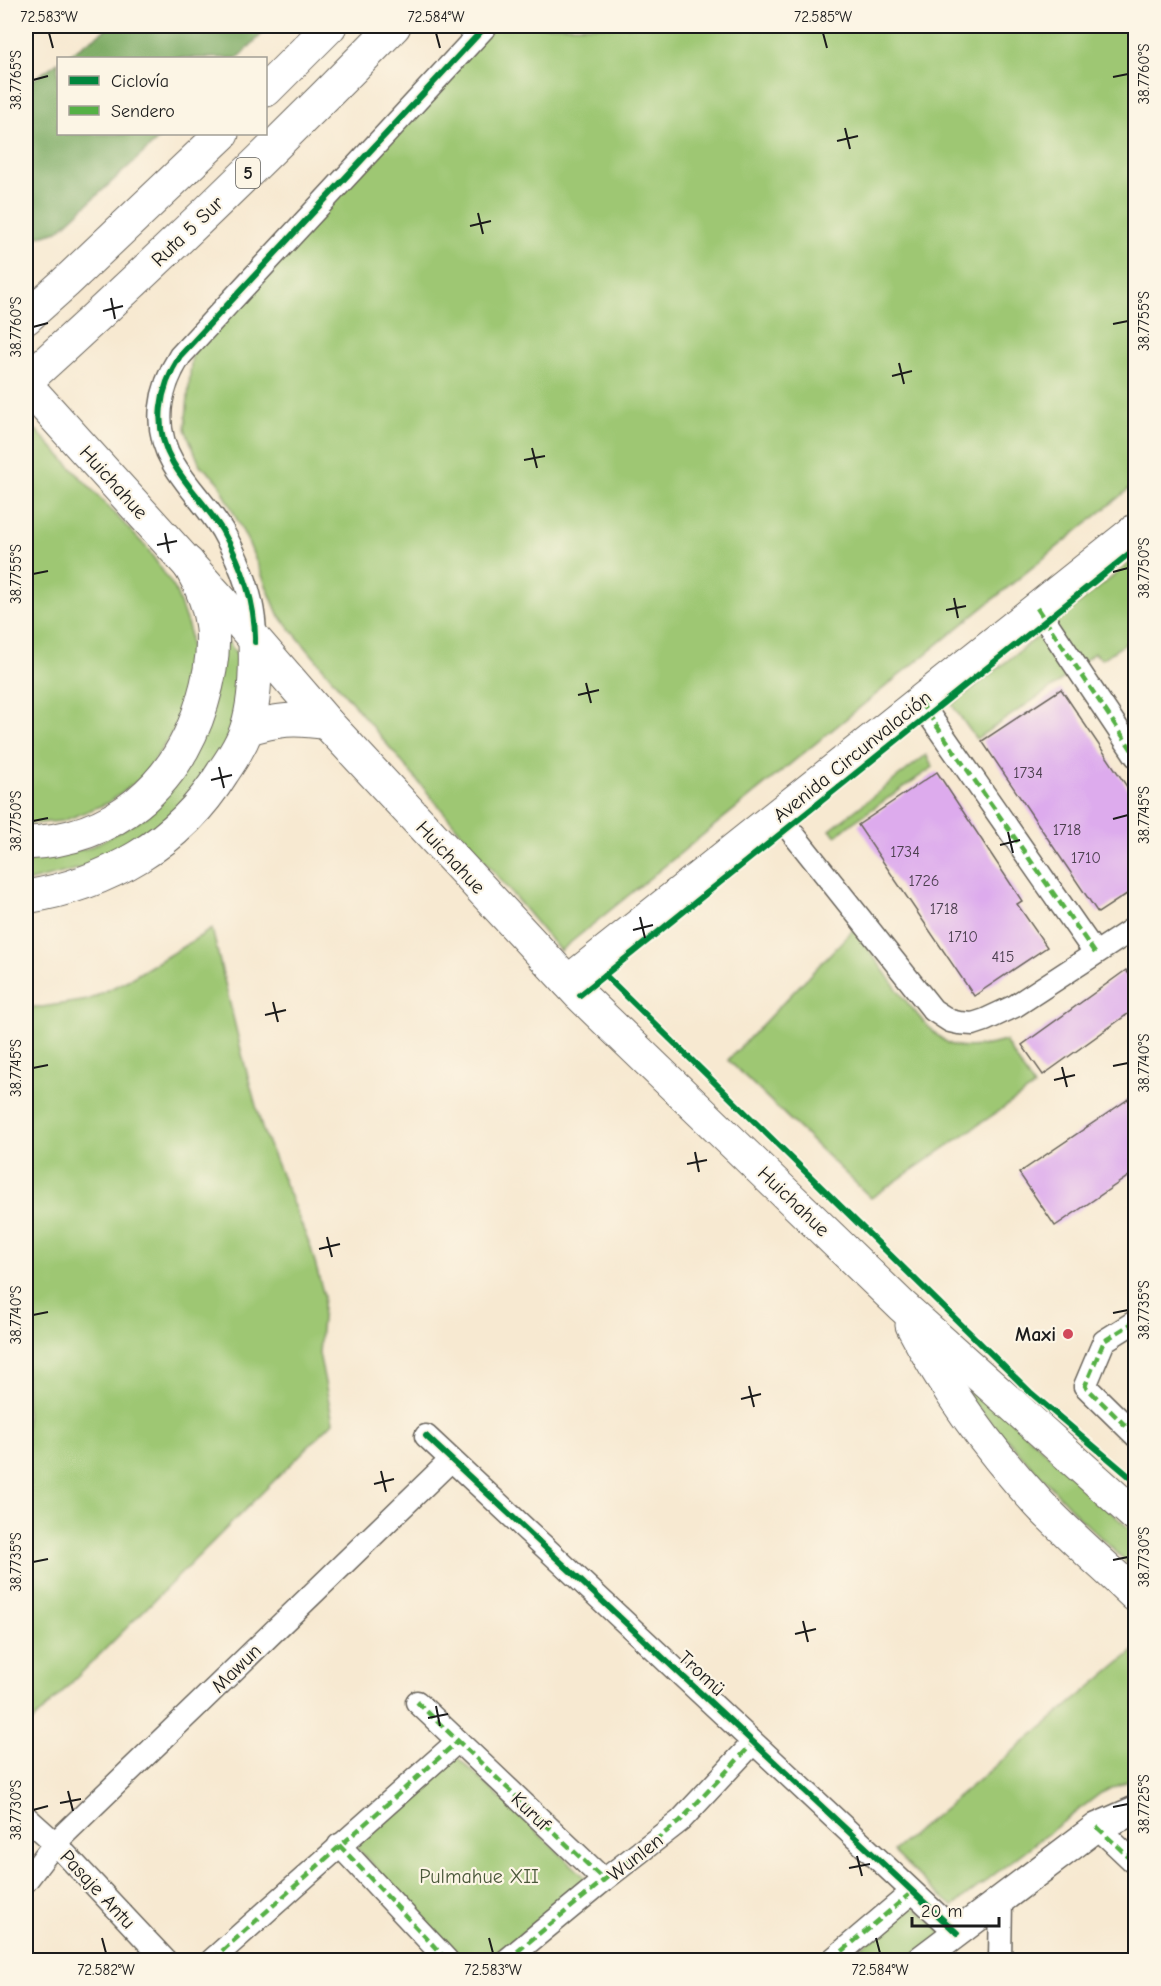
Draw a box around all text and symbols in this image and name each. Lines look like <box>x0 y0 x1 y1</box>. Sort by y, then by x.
text: 72.583°W <box>20 8 78 26</box>
text: 72.584°W <box>407 8 465 26</box>
text: 72.585°W <box>794 8 852 26</box>
text: 38.7760°S <box>1135 44 1153 104</box>
text: 38.7765°S <box>7 50 25 110</box>
legend <box>57 57 267 135</box>
text: Ciclovía <box>111 71 169 92</box>
text: Sendero <box>111 101 175 122</box>
road number: 5 <box>236 158 260 188</box>
street label: Ruta 5 Sur <box>147 191 228 271</box>
text: 38.7755°S <box>1135 291 1153 351</box>
text: 38.7760°S <box>7 297 25 357</box>
street label: Huichahue <box>75 441 153 524</box>
text: 38.7750°S <box>1135 537 1153 599</box>
text: 38.7755°S <box>7 544 25 604</box>
street label: Avenida Circunvalación <box>769 686 936 827</box>
house number: 1734 <box>1013 764 1043 782</box>
text: 38.7745°S <box>1135 786 1153 844</box>
text: 38.7750°S <box>7 790 25 852</box>
street label: Huichahue <box>411 816 490 898</box>
house number: 1718 <box>1053 821 1081 839</box>
house number: 1734 <box>890 843 920 861</box>
house number: 1710 <box>1071 849 1101 867</box>
house number: 1726 <box>909 872 939 890</box>
house number: 1718 <box>930 900 958 918</box>
house number: 1710 <box>948 928 978 946</box>
house number: 415 <box>992 948 1014 966</box>
text: 38.7740°S <box>1135 1034 1153 1092</box>
text: 38.7745°S <box>7 1039 25 1097</box>
street label: Huichahue <box>753 1162 834 1241</box>
text: 38.7735°S <box>1135 1280 1153 1340</box>
text: 38.7740°S <box>7 1286 25 1344</box>
place label: Maxi <box>1015 1323 1056 1346</box>
marker: Maxi <box>1061 1327 1075 1341</box>
text: 38.7730°S <box>1135 1527 1153 1587</box>
text: 38.7735°S <box>7 1532 25 1592</box>
street label: Mawun <box>207 1639 266 1698</box>
street label: Tromü <box>674 1646 730 1701</box>
text: 38.7725°S <box>1135 1774 1153 1834</box>
text: 38.7730°S <box>7 1780 25 1840</box>
street label: Kuruf <box>506 1787 556 1836</box>
street label: Wunlen <box>603 1829 668 1886</box>
street label: Pasaje Antu <box>55 1845 140 1934</box>
park label: Pulmahue XII <box>419 1865 539 1888</box>
scale bar <box>912 1890 999 1928</box>
text: 20 m <box>921 1901 962 1922</box>
text: 72.582°W <box>77 1961 135 1979</box>
text: 72.583°W <box>464 1961 522 1979</box>
text: 72.584°W <box>851 1961 909 1979</box>

